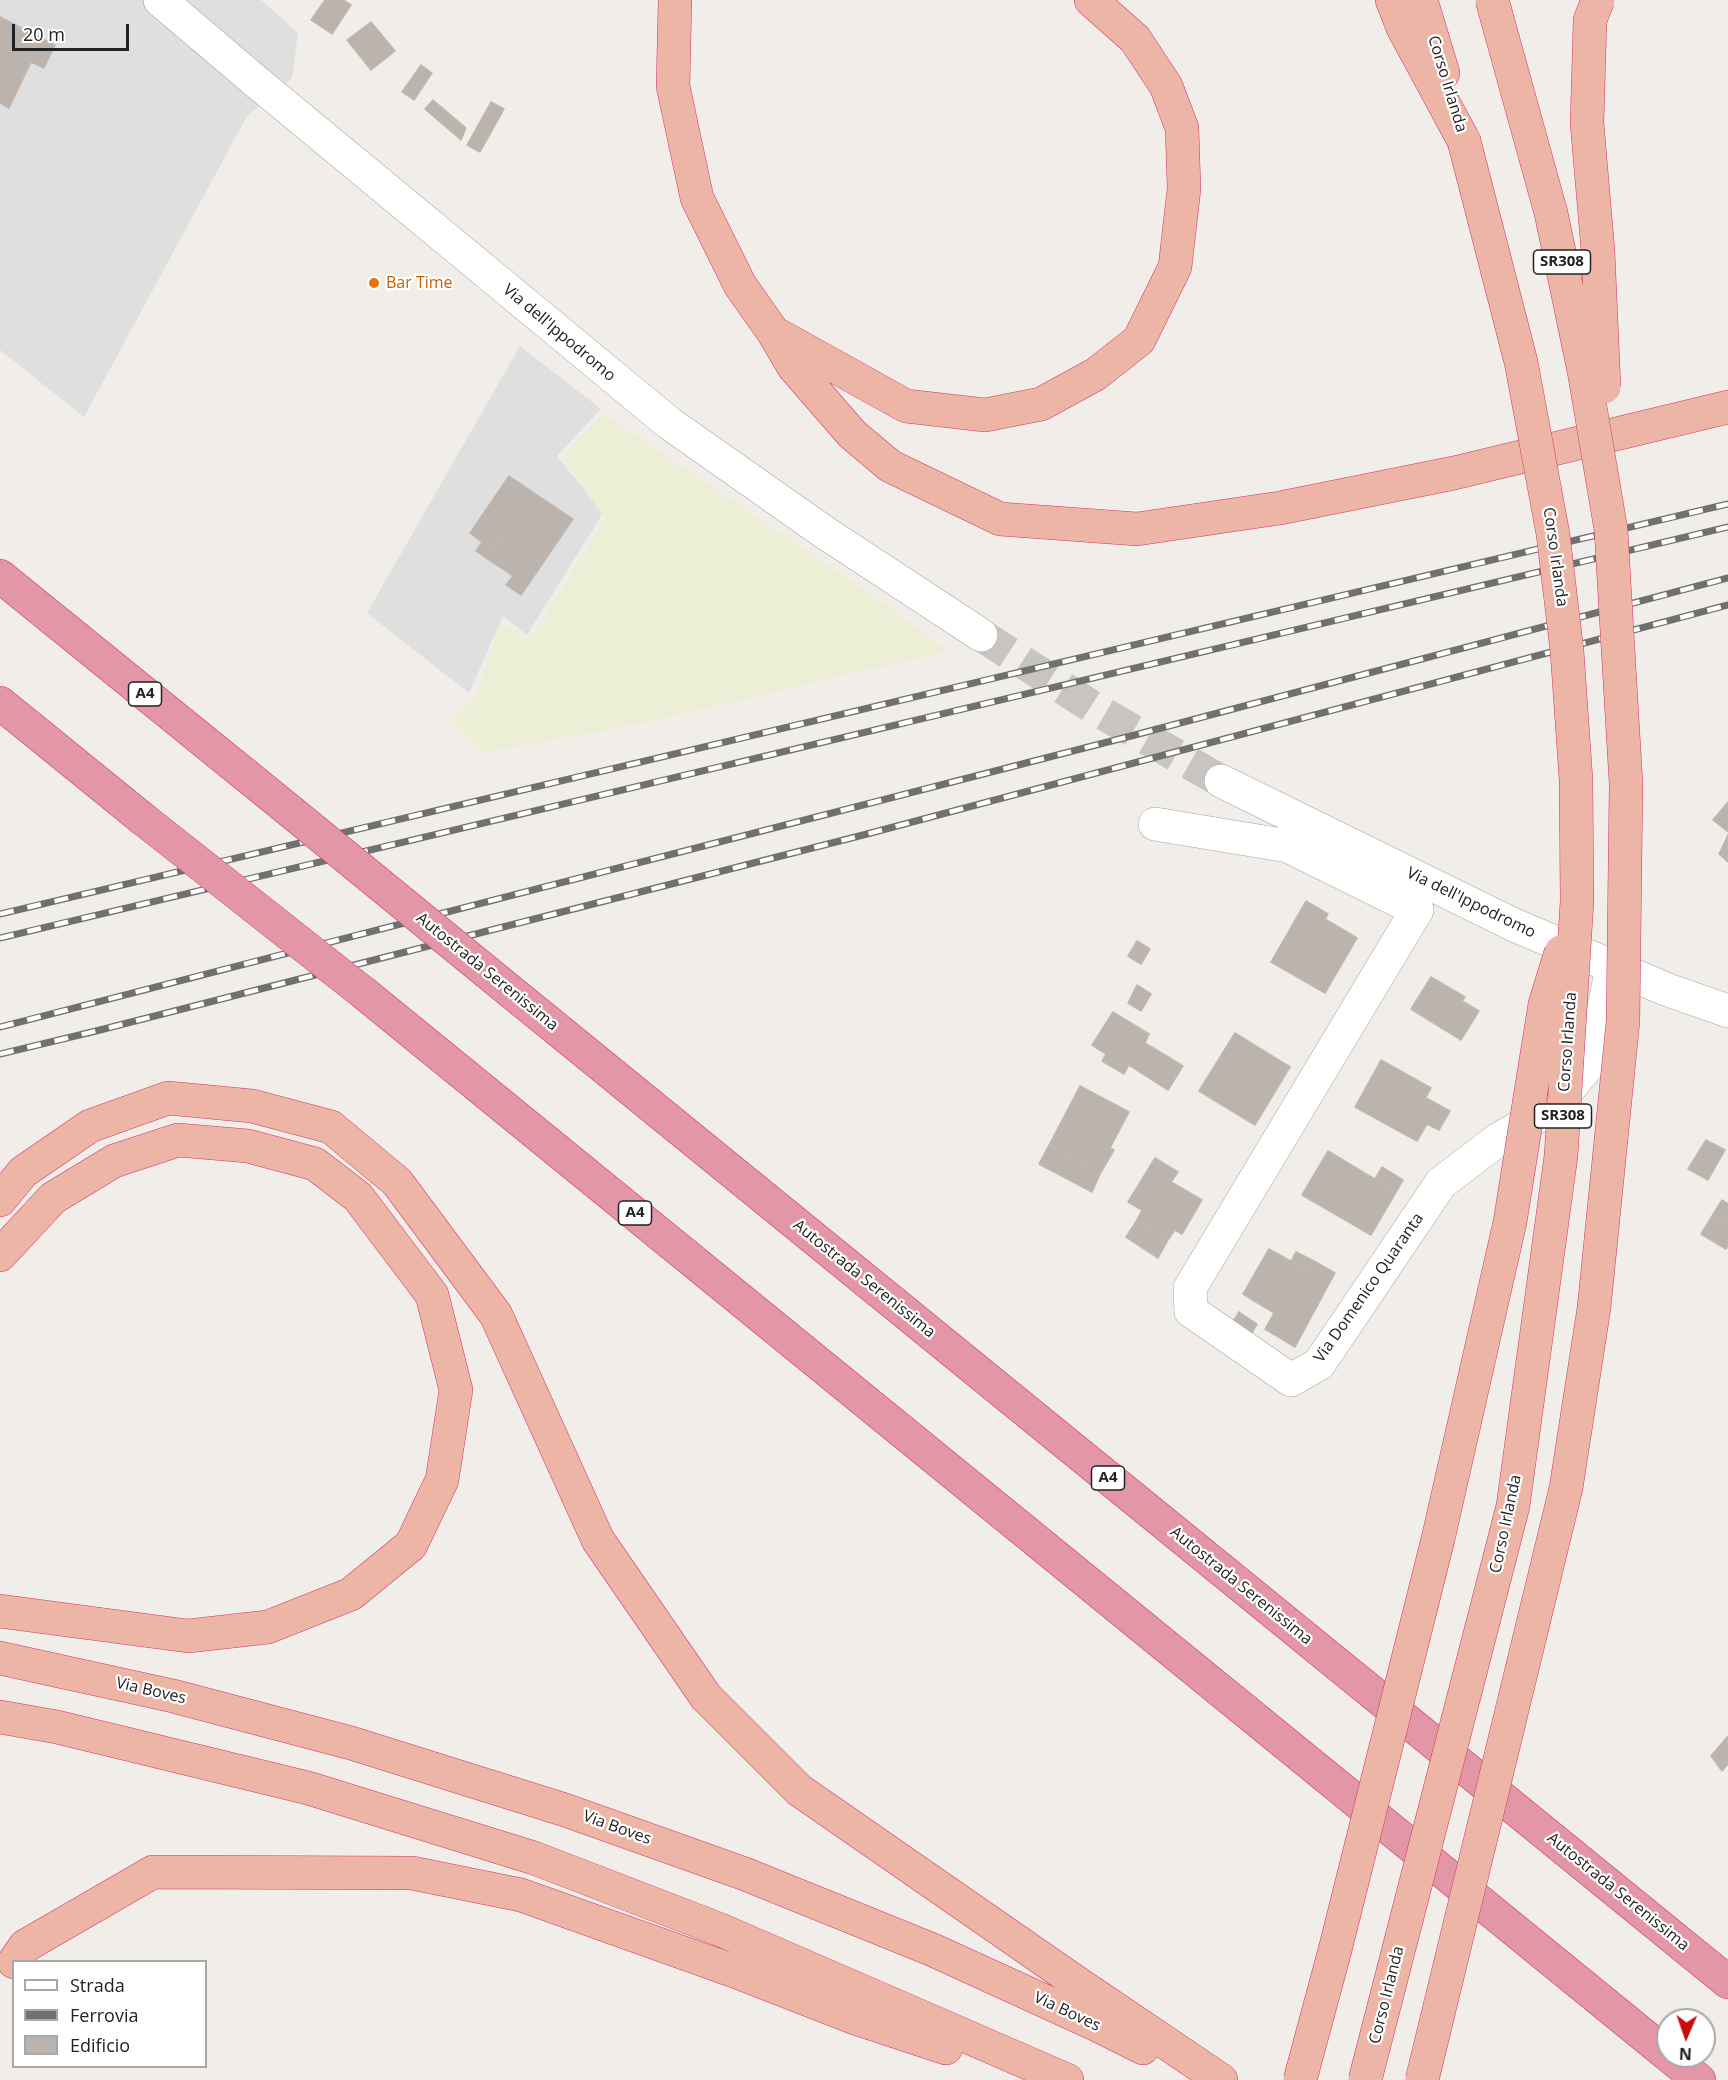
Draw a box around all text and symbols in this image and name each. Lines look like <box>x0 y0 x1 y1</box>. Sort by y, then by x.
scale bar <box>15 12 132 50</box>
text: 20 m <box>23 22 65 46</box>
street label: Corso Irlanda <box>1423 33 1471 135</box>
road number: SR308 <box>1534 250 1590 274</box>
place label: Bar Time <box>386 273 453 293</box>
marker: Bar Time <box>367 276 381 290</box>
street label: Via dell'Ippodromo <box>499 280 619 386</box>
street label: Corso Irlanda <box>1539 506 1571 608</box>
road number: A4 <box>128 682 162 706</box>
street label: Via dell'Ippodromo <box>1403 863 1539 943</box>
street label: Autostrada Serenissima <box>412 909 562 1035</box>
street label: Corso Irlanda <box>1555 991 1581 1093</box>
road number: SR308 <box>1534 1104 1592 1128</box>
road number: A4 <box>618 1201 652 1225</box>
street label: Via Domenico Quaranta <box>1310 1210 1428 1366</box>
street label: Autostrada Serenissima <box>789 1216 939 1342</box>
road number: A4 <box>1092 1466 1124 1490</box>
street label: Corso Irlanda <box>1486 1473 1526 1575</box>
street label: Autostrada Serenissima <box>1166 1523 1316 1649</box>
street label: Via Boves <box>114 1674 188 1708</box>
street label: Via Boves <box>580 1807 654 1849</box>
street label: Autostrada Serenissima <box>1543 1829 1693 1955</box>
street label: Corso Irlanda <box>1366 1944 1408 2046</box>
legend <box>12 1960 207 2068</box>
text: Strada <box>70 1973 125 1997</box>
street label: Via Boves <box>1031 1988 1103 2036</box>
text: Ferrovia <box>70 2003 138 2027</box>
north arrow <box>1656 2008 1716 2068</box>
text: Edificio <box>70 2033 130 2057</box>
text: N <box>1679 2043 1692 2065</box>

